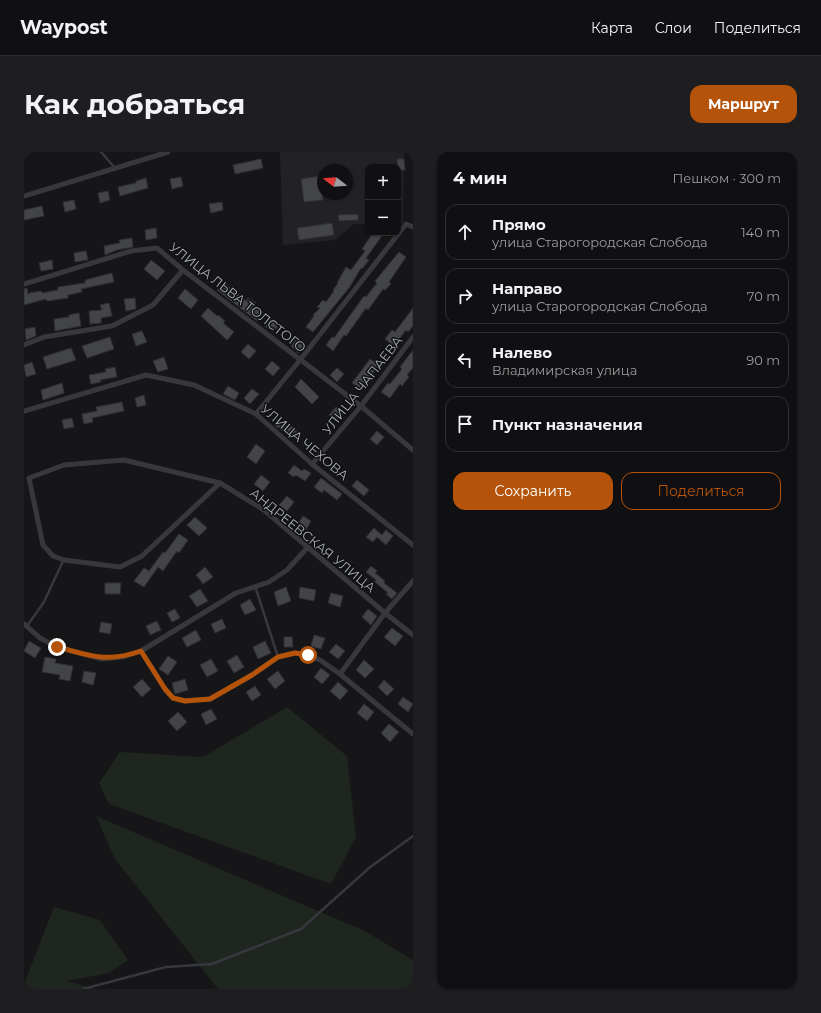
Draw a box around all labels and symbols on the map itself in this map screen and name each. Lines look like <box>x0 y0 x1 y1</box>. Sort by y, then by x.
north arrow <box>317 164 353 200</box>
street label: УЛИЦА ЛЬВА ТОЛСТОГО <box>166 239 310 355</box>
street label: УЛИЦА ЧАПАЕВА <box>319 332 406 437</box>
street label: УЛИЦА ЧЕХОВА <box>258 401 352 484</box>
street label: АНДРЕЕВСКАЯ УЛИЦА <box>247 485 379 596</box>
route end <box>48 638 66 656</box>
route start <box>299 646 317 664</box>

